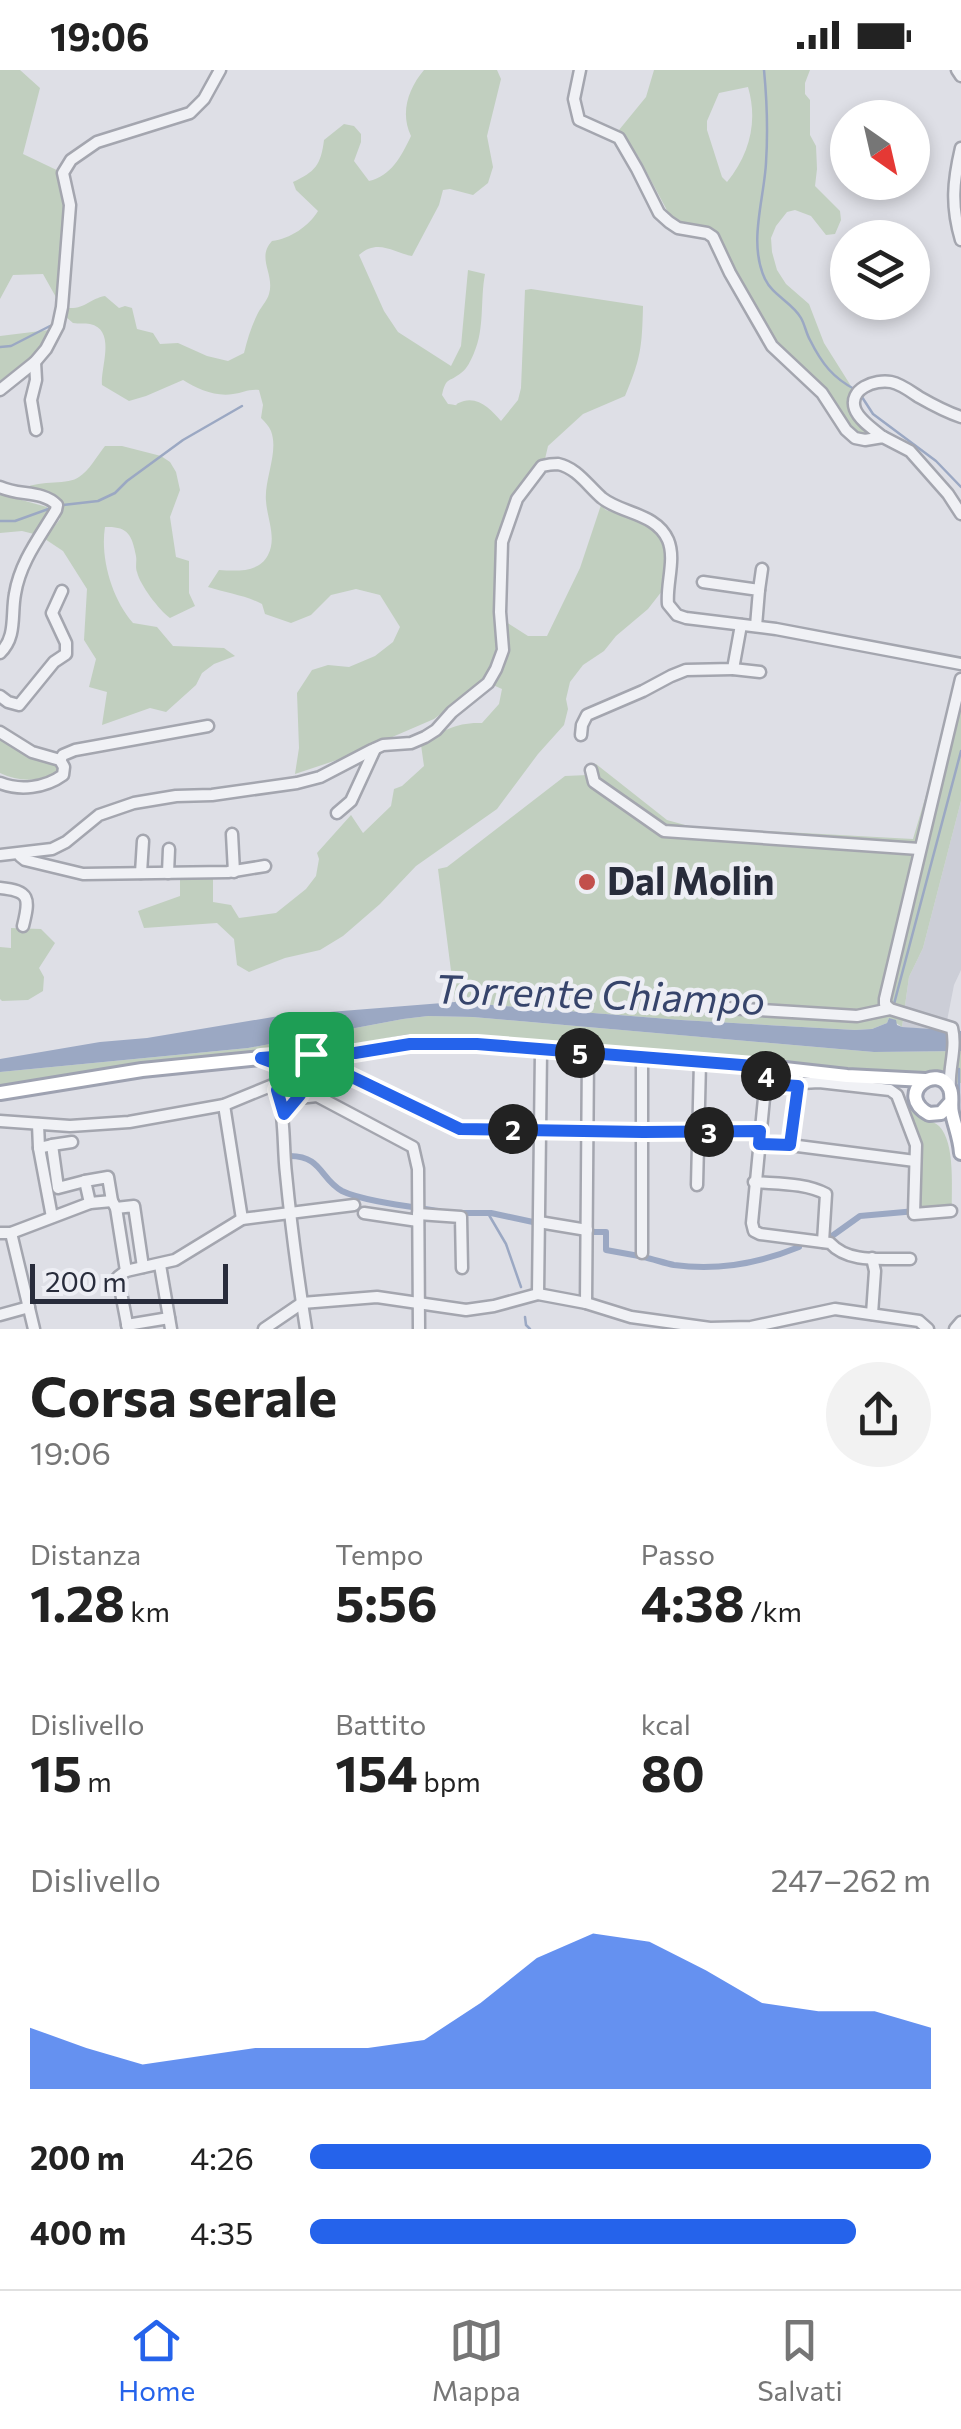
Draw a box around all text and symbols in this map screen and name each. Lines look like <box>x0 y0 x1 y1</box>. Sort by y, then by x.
text: 19:06 <box>50 12 149 59</box>
north arrow <box>830 100 930 200</box>
map controls <box>830 100 930 320</box>
button: layers <box>830 220 930 320</box>
place label: Dal Molin <box>607 856 775 903</box>
marker: Dal Molin <box>576 871 598 893</box>
water label: Torrente Chiampo <box>434 962 766 1023</box>
pin <box>269 1012 354 1097</box>
icon: arrive <box>284 1027 339 1082</box>
pin: 5 <box>555 1028 605 1078</box>
text: 5 <box>572 1036 588 1070</box>
pin: 4 <box>741 1051 791 1101</box>
text: 4 <box>757 1059 775 1093</box>
pin: 2 <box>488 1104 538 1154</box>
pin: 3 <box>684 1107 734 1157</box>
text: 2 <box>505 1112 521 1146</box>
text: 3 <box>701 1115 717 1149</box>
scale bar <box>30 1259 228 1304</box>
text: 200 m <box>45 1264 127 1298</box>
text: Corsa serale <box>30 1361 337 1428</box>
button: share <box>826 1362 931 1467</box>
text: 19:06 <box>30 1432 111 1472</box>
text: Distanza <box>30 1537 141 1571</box>
text: Tempo <box>335 1537 424 1571</box>
text: Passo <box>641 1537 715 1571</box>
text: 1.28 <box>30 1571 125 1632</box>
text: 5:56 <box>335 1571 438 1632</box>
text: 4:38 <box>641 1571 745 1632</box>
text: km <box>125 1594 170 1628</box>
text: /km <box>745 1594 802 1628</box>
text: Dislivello <box>30 1707 144 1741</box>
text: Battito <box>335 1707 426 1741</box>
text: kcal <box>641 1707 691 1741</box>
text: 15 <box>30 1741 82 1802</box>
text: 154 <box>335 1741 418 1802</box>
text: 80 <box>641 1741 705 1802</box>
text: m <box>82 1764 112 1798</box>
text: bpm <box>418 1764 481 1798</box>
text: Dislivello <box>30 1859 161 1899</box>
text: 247–262 m <box>771 1859 931 1899</box>
text: 200 m <box>30 2137 125 2177</box>
text: 4:26 <box>190 2137 254 2177</box>
text: 400 m <box>30 2212 126 2252</box>
text: 4:35 <box>190 2212 253 2252</box>
tab: Home <box>118 2313 195 2407</box>
tab: Mappa <box>432 2313 521 2407</box>
tab: Salvati <box>757 2313 843 2407</box>

